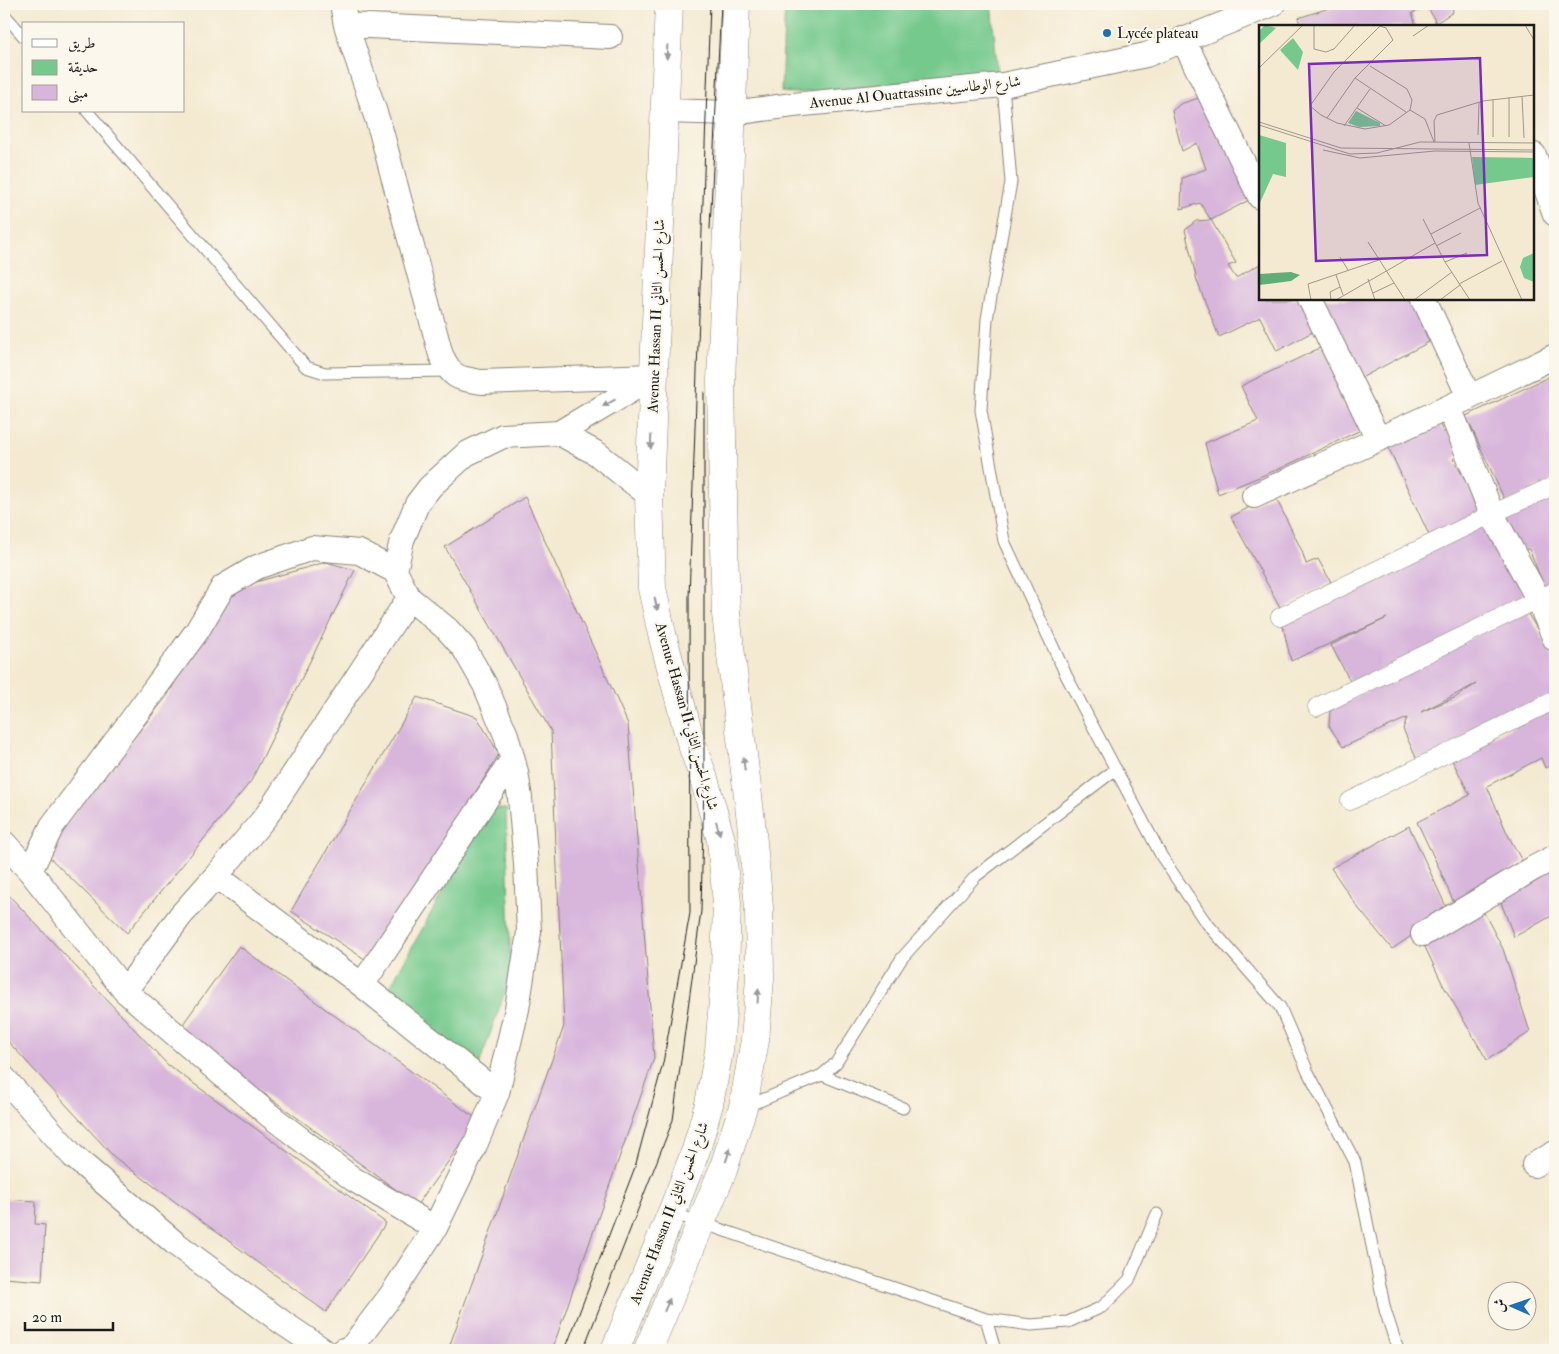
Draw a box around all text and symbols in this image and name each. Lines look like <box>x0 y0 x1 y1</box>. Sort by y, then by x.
legend <box>22 22 185 112</box>
place label: Lycée plateau <box>1117 24 1199 44</box>
inset map <box>1259 25 1534 300</box>
marker: Lycée plateau <box>1101 27 1113 39</box>
text: طريق <box>68 34 95 53</box>
one-way arrow <box>662 45 670 61</box>
text: حديقة <box>68 58 98 77</box>
street label: Avenue Al Ouattassine شارع الوطاسيين <box>807 72 1022 116</box>
text: مبنى <box>68 84 88 104</box>
street label: Avenue Hassan II شارع الحسن الثاني <box>644 219 672 415</box>
one-way arrow <box>601 399 616 407</box>
one-way arrow <box>646 434 654 450</box>
one-way arrow <box>652 597 660 612</box>
street label: Avenue Hassan II شارع الحسن الثاني <box>647 619 722 813</box>
one-way arrow <box>740 756 748 772</box>
one-way arrow <box>714 820 722 835</box>
one-way arrow <box>755 987 763 1003</box>
street label: Avenue Hassan II شارع الحسن الثاني <box>625 1119 716 1309</box>
one-way arrow <box>725 1147 732 1162</box>
north arrow <box>1486 1282 1536 1332</box>
one-way arrow <box>663 1297 671 1312</box>
text: ش <box>1491 1298 1508 1313</box>
scale bar <box>25 1299 112 1331</box>
text: 20 m <box>32 1308 62 1327</box>

